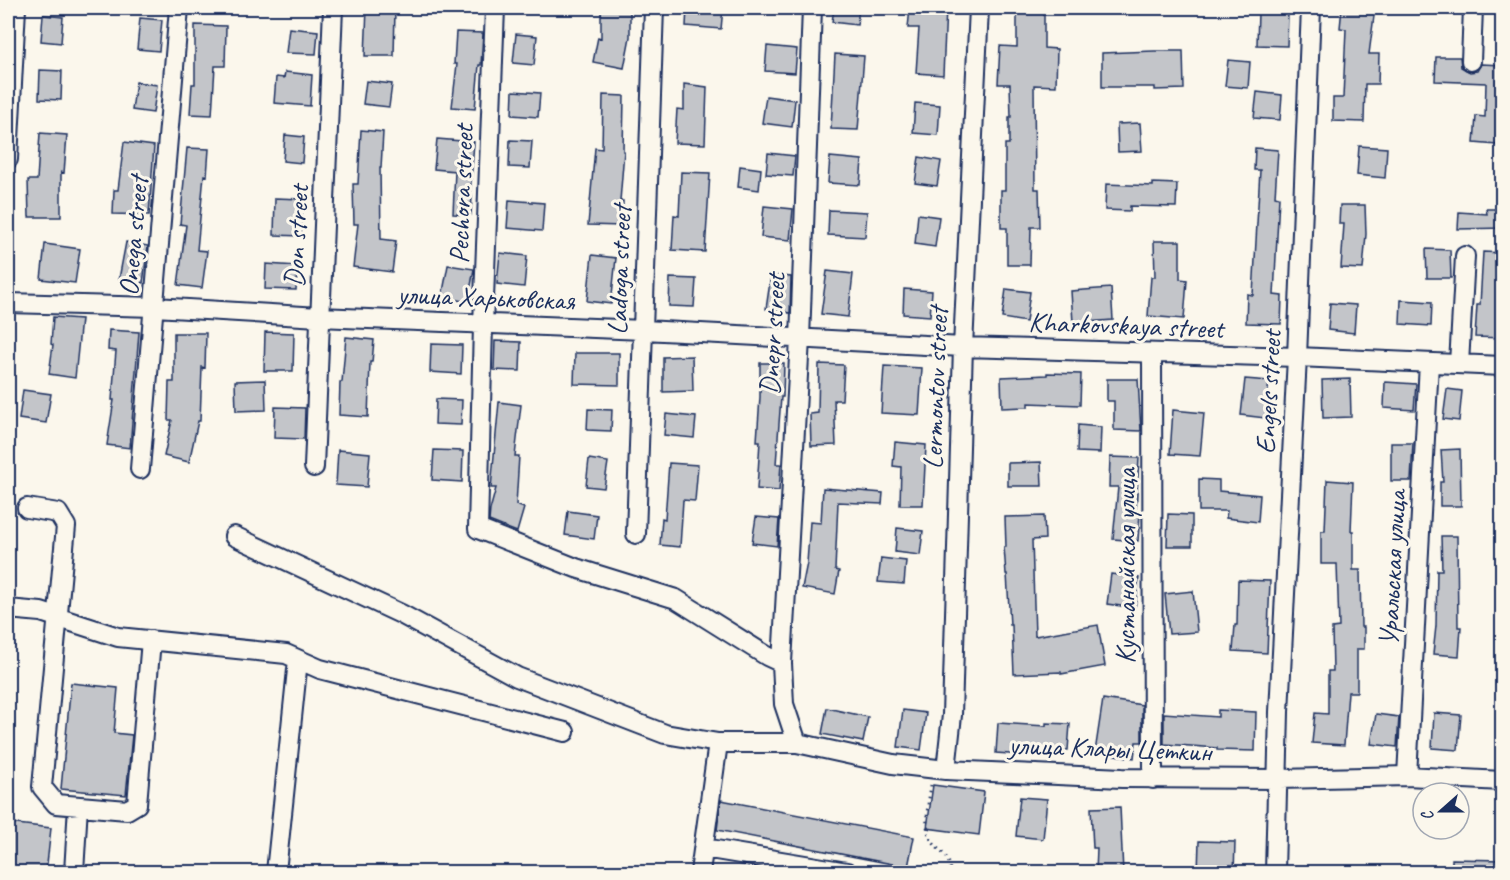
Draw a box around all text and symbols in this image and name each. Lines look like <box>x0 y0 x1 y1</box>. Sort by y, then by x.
street label: Pechora street <box>441 121 481 264</box>
street label: Onega street <box>110 171 156 297</box>
street label: Don street <box>276 181 316 288</box>
street label: Ladoga street <box>599 201 639 335</box>
street label: Dnepr street <box>751 270 793 396</box>
street label: улица Харьковская <box>395 276 576 318</box>
street label: Lermontov street <box>915 303 955 470</box>
street label: Kharkovskaya street <box>1028 304 1227 346</box>
street label: Engels street <box>1247 327 1289 455</box>
street label: Кустанайская улица <box>1108 467 1143 664</box>
street label: Уральская улица <box>1370 487 1414 647</box>
street label: улица Клары Цеткин <box>1006 727 1214 769</box>
north arrow <box>1411 781 1471 841</box>
text: С <box>1416 807 1439 823</box>

